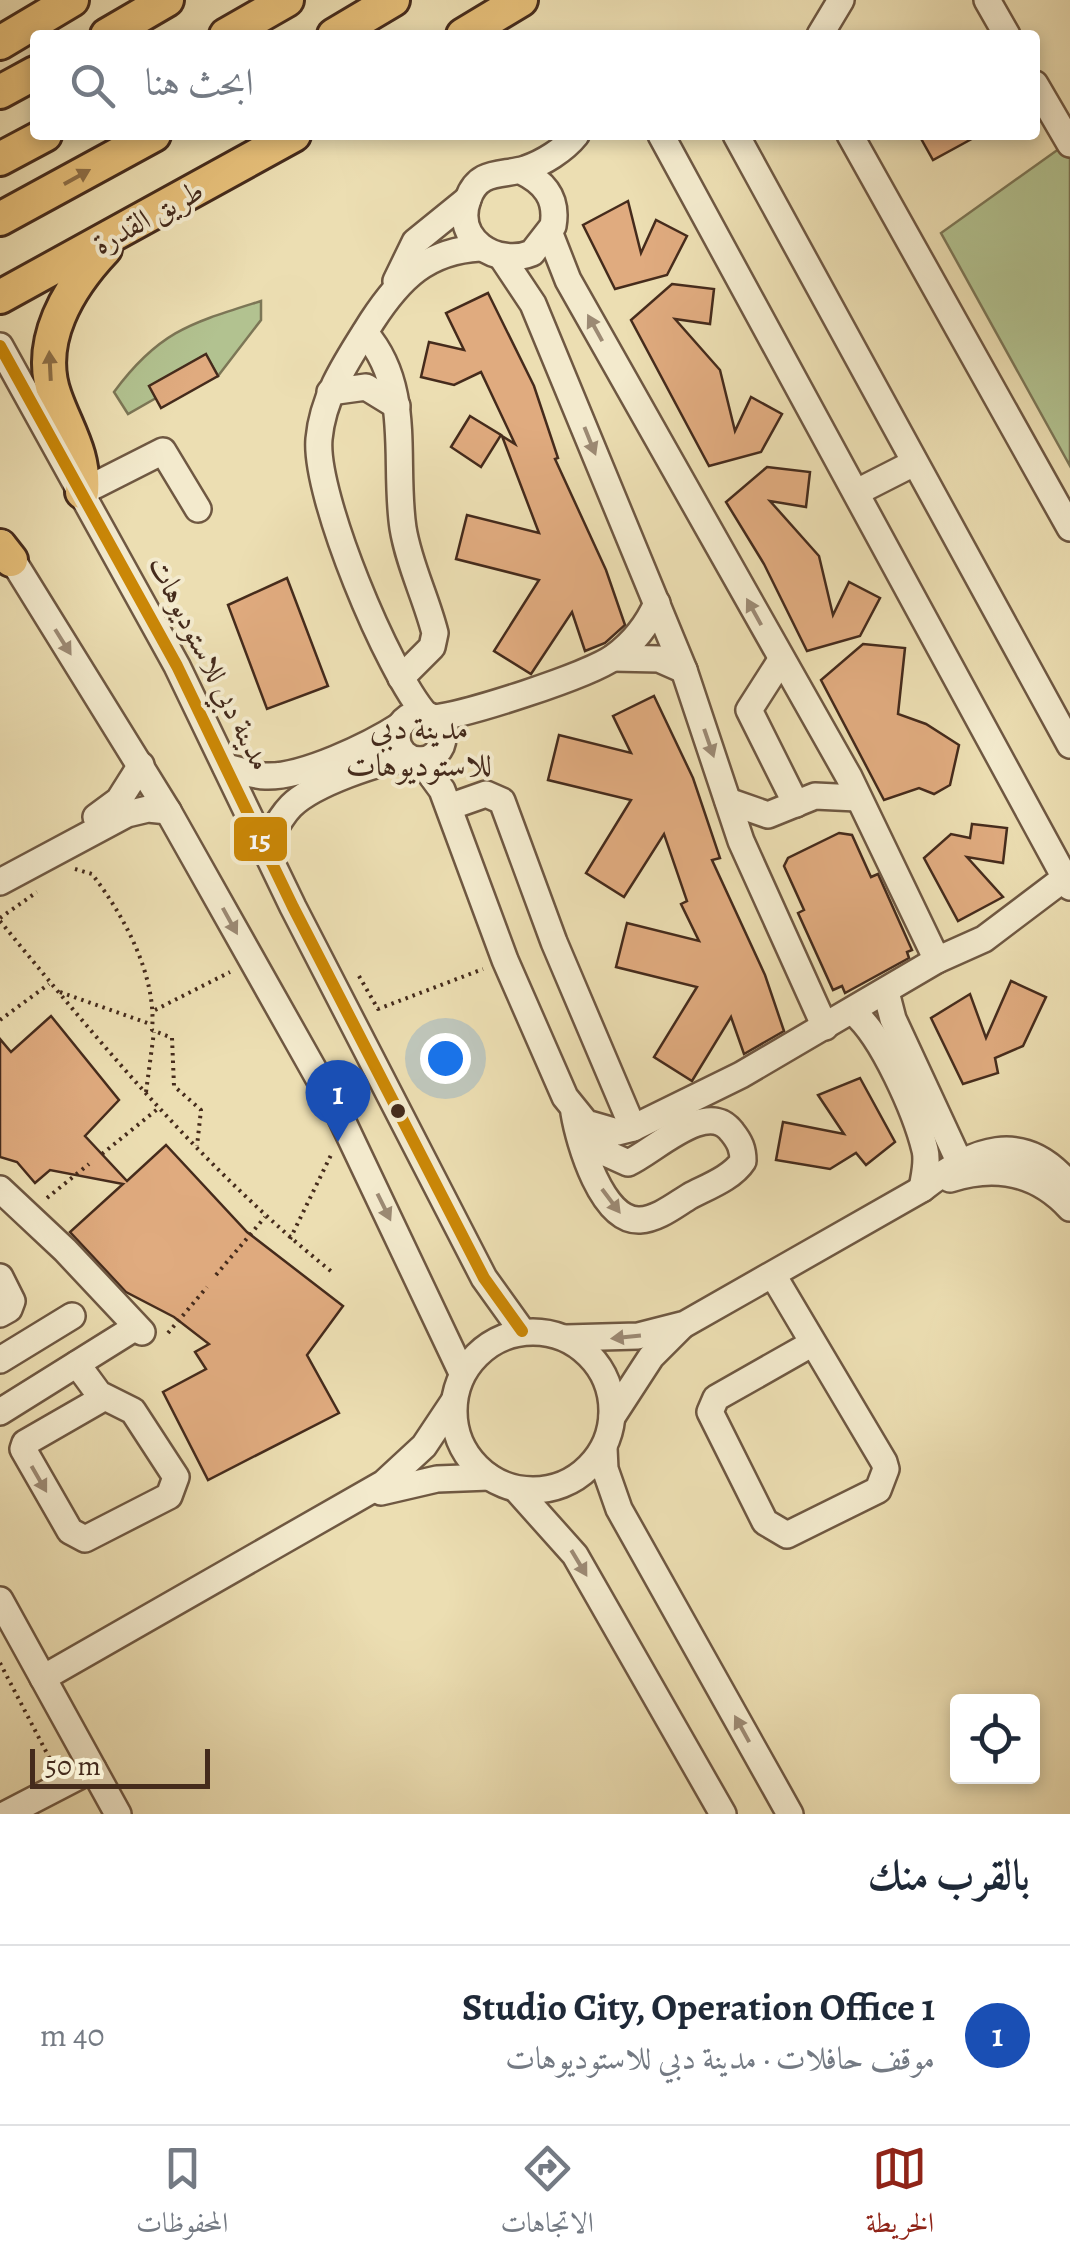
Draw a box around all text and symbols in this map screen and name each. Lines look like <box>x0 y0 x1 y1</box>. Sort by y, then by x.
search box <box>30 30 1040 140</box>
text: ابحث هنا <box>145 56 254 108</box>
icon: search <box>65 58 120 113</box>
one-way arrow <box>63 169 91 187</box>
street label: طريق القدرة <box>85 170 211 264</box>
one-way arrow <box>587 314 605 342</box>
one-way arrow <box>42 349 58 381</box>
one-way arrow <box>582 426 598 456</box>
street label: مدينة دبي للاستوديوهات <box>135 549 281 779</box>
one-way arrow <box>745 597 762 626</box>
one-way arrow <box>53 629 71 656</box>
district label: مدينة دبي للاستوديوهات <box>346 706 492 787</box>
one-way arrow <box>702 728 717 758</box>
line badge: 15 <box>232 815 289 863</box>
text: 15 <box>249 821 271 859</box>
one-way arrow <box>221 907 238 935</box>
your location <box>420 1033 471 1084</box>
pin: 1 <box>306 1060 370 1142</box>
unlabelled marker <box>388 1101 408 1121</box>
one-way arrow <box>601 1188 620 1214</box>
one-way arrow <box>375 1193 392 1222</box>
one-way arrow <box>610 1329 641 1345</box>
one-way arrow <box>30 1464 47 1493</box>
one-way arrow <box>570 1549 587 1577</box>
map controls <box>950 1694 1040 1784</box>
button: locate <box>950 1694 1040 1784</box>
one-way arrow <box>734 1715 752 1743</box>
scale bar <box>30 1744 210 1788</box>
text: 50 m <box>45 1747 101 1785</box>
text: بالقرب منك <box>867 1846 1030 1903</box>
text: Studio City, Operation Office 1 <box>462 1981 935 2033</box>
text: 40 m <box>40 2013 105 2057</box>
text: 1 <box>992 2013 1003 2057</box>
text: موقف حافلات · مدينة دبي للاستوديوهات <box>505 2036 935 2080</box>
tab: المحفوظات <box>136 2141 228 2250</box>
tab: الاتجاهات <box>500 2141 594 2250</box>
tab: الخريطة <box>866 2141 934 2250</box>

